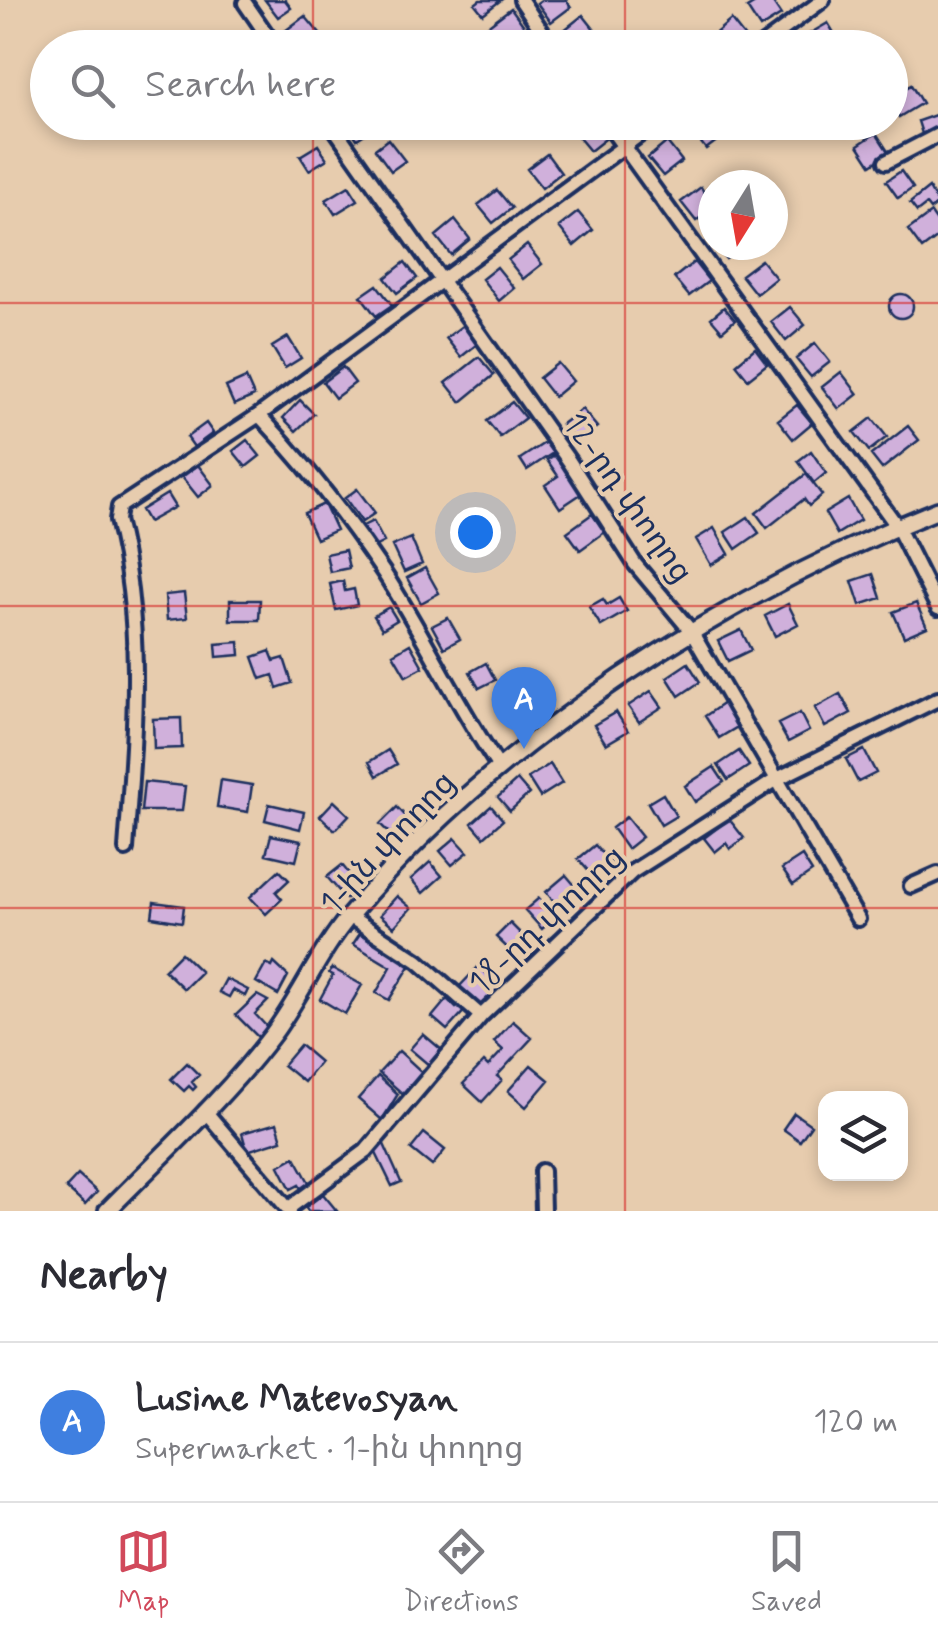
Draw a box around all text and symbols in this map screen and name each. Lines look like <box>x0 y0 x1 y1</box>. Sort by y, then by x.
search box <box>30 30 908 140</box>
icon: search <box>65 58 120 113</box>
text: Search here <box>145 61 336 110</box>
north arrow <box>698 170 788 260</box>
street label: 12-րդ փողոց <box>553 404 702 592</box>
your location <box>450 507 501 558</box>
pin: A <box>492 666 556 749</box>
street label: 1-ին փողոց <box>311 763 466 924</box>
street label: 18-րդ փողոց <box>460 837 635 1004</box>
map controls <box>818 1091 908 1181</box>
button: layers <box>818 1091 908 1181</box>
text: Nearby <box>40 1249 168 1304</box>
text: Lusine Matevosyan <box>135 1375 458 1424</box>
text: A <box>62 1401 83 1443</box>
text: 120 m <box>813 1401 898 1443</box>
text: Supermarket · 1-ին փողոց <box>135 1428 523 1470</box>
tab: Map <box>116 1524 171 1621</box>
tab: Directions <box>404 1524 519 1621</box>
tab: Saved <box>751 1524 822 1621</box>

